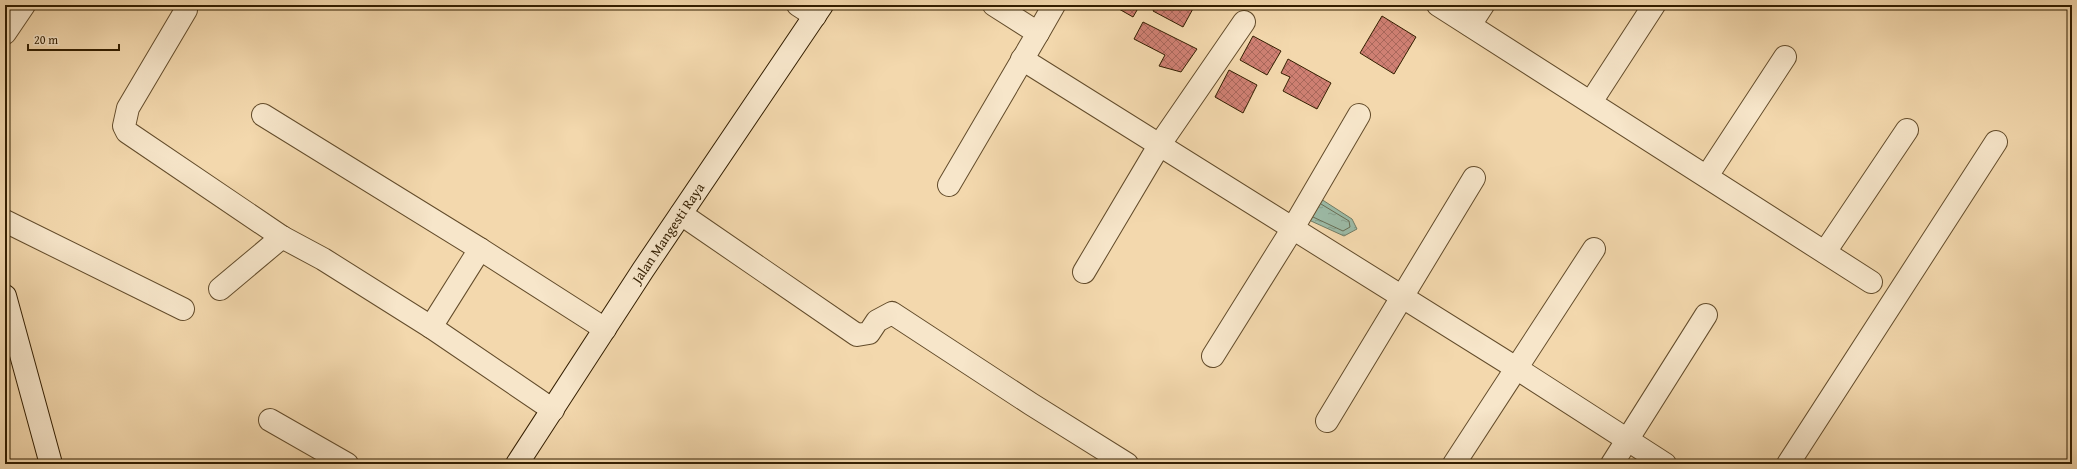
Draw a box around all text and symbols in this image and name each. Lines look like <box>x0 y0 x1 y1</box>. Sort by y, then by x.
scale bar <box>28 26 119 52</box>
text: 20 m <box>34 31 58 48</box>
street label: Jalan Mangesti Raya <box>626 178 709 289</box>

